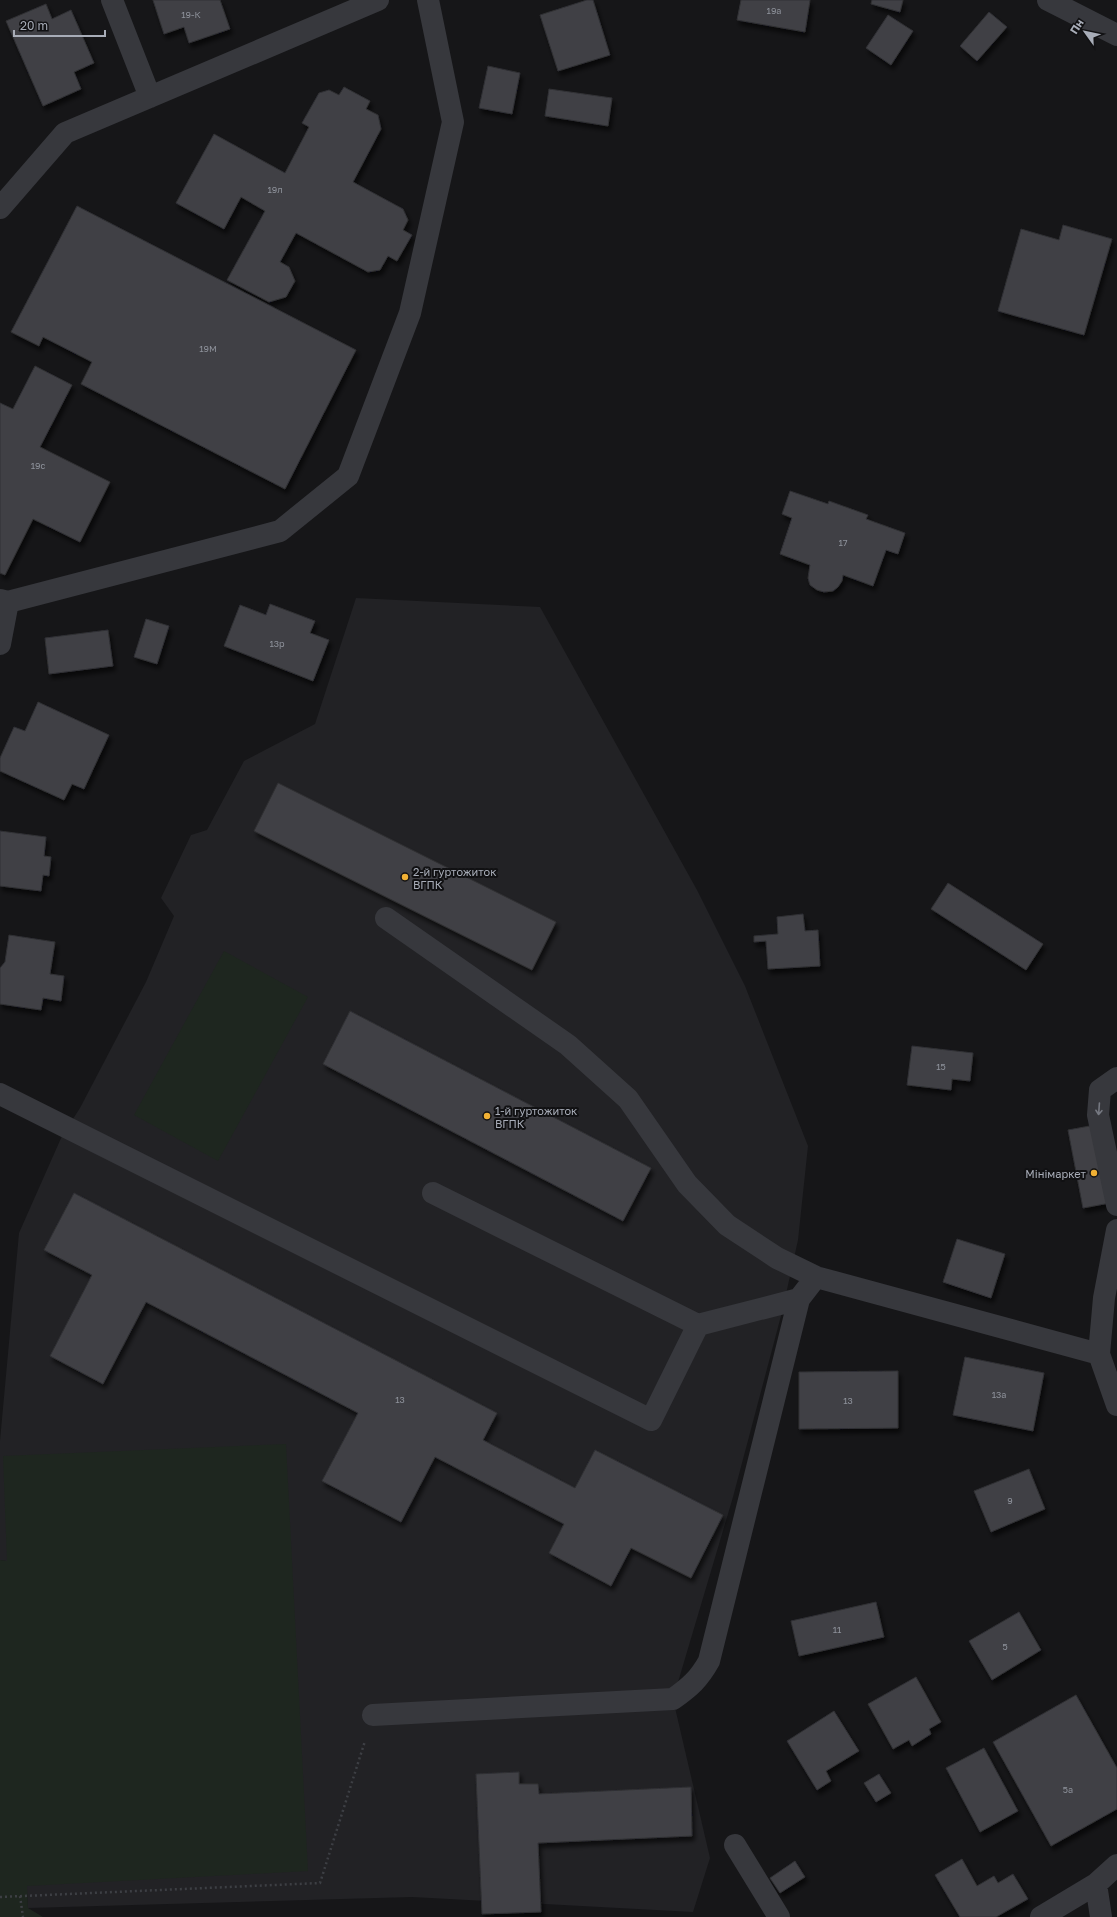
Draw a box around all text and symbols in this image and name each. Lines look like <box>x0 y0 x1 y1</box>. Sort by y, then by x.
house number: 19а <box>767 5 781 16</box>
house number: 19-К <box>181 9 201 20</box>
scale bar <box>14 12 105 38</box>
north arrow <box>1065 12 1105 52</box>
text: Пн <box>1067 16 1086 36</box>
text: 20 m <box>20 18 48 33</box>
house number: 19л <box>267 184 283 195</box>
house number: 19М <box>199 343 217 354</box>
house number: 19с <box>31 460 45 471</box>
house number: 17 <box>838 537 848 548</box>
house number: 13р <box>269 638 285 649</box>
place label: 2-й гуртожиток ВГПК <box>413 865 497 891</box>
marker: 2-й гуртожиток ВГПК <box>400 872 410 882</box>
house number: 15 <box>936 1061 946 1072</box>
one-way arrow <box>1095 1102 1103 1115</box>
place label: 1-й гуртожиток ВГПК <box>495 1104 578 1130</box>
marker: 1-й гуртожиток ВГПК <box>482 1111 492 1121</box>
place label: Мінімаркет <box>1025 1167 1087 1180</box>
marker: Мінімаркет <box>1089 1168 1099 1178</box>
house number: 13а <box>992 1389 1006 1400</box>
house number: 13 <box>395 1394 405 1405</box>
house number: 13 <box>843 1395 853 1406</box>
house number: 9 <box>1007 1495 1013 1506</box>
house number: 11 <box>833 1624 842 1635</box>
house number: 5 <box>1002 1641 1008 1652</box>
house number: 5а <box>1063 1784 1073 1795</box>

